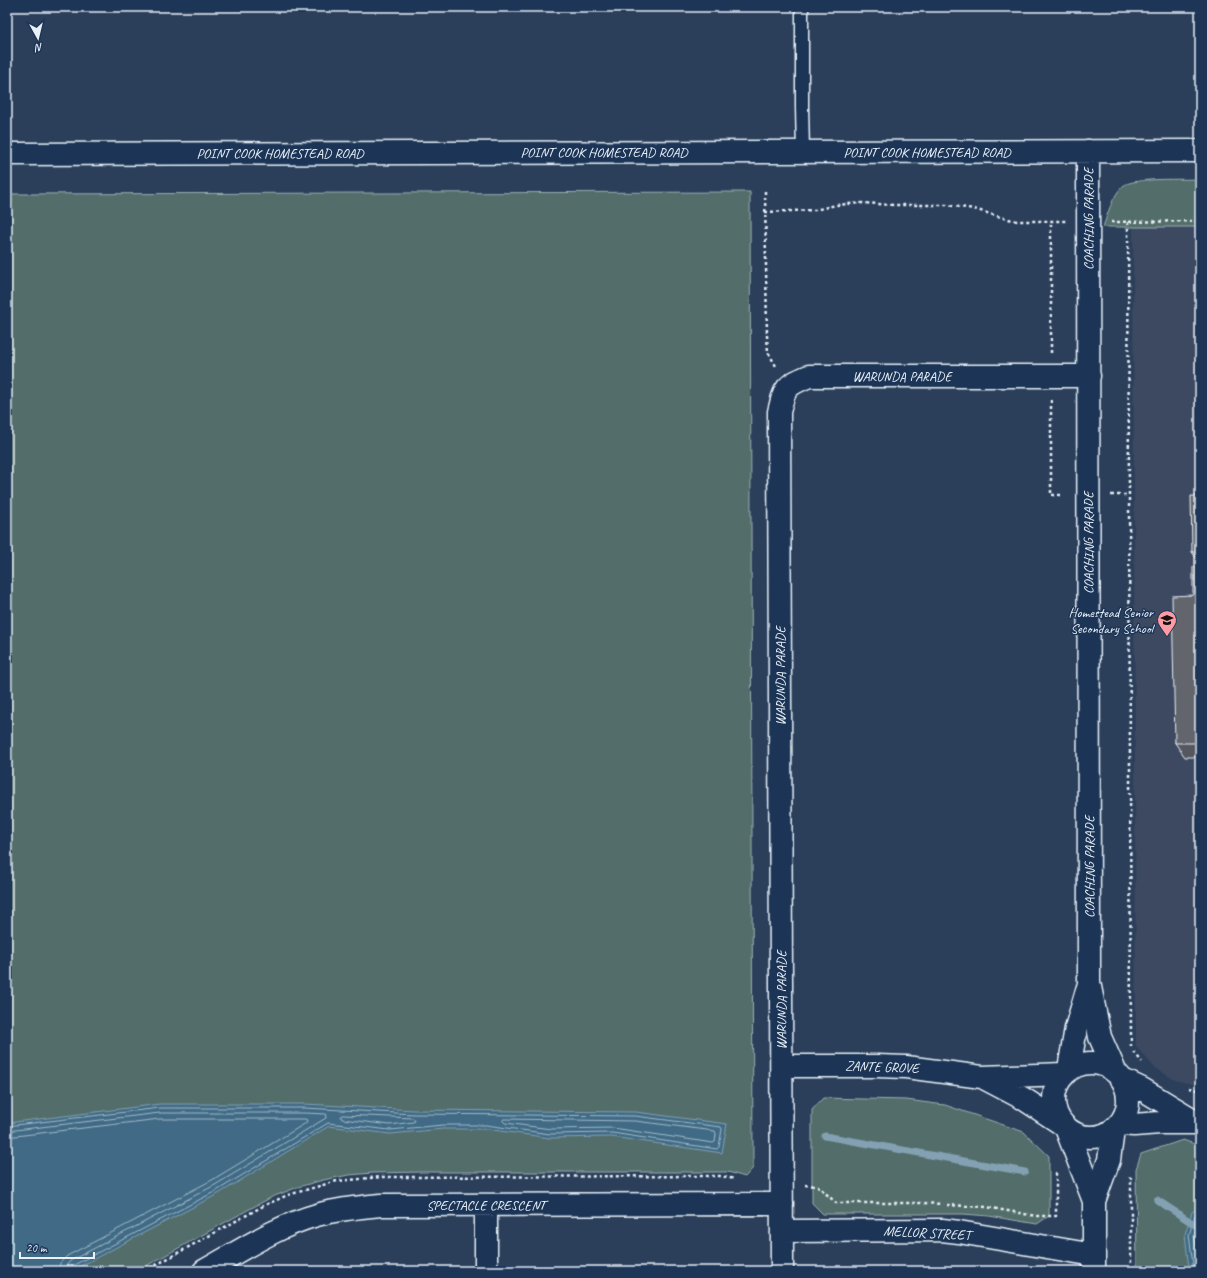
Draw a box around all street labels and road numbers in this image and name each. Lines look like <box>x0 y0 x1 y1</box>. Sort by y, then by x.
street label: POINT COOK HOMESTEAD ROAD <box>521 144 689 161</box>
street label: POINT COOK HOMESTEAD ROAD <box>844 144 1012 161</box>
street label: POINT COOK HOMESTEAD ROAD <box>197 145 365 162</box>
street label: COACHING PARADE <box>1080 166 1097 270</box>
street label: WARUNDA PARADE <box>853 368 954 385</box>
street label: COACHING PARADE <box>1080 490 1097 594</box>
street label: WARUNDA PARADE <box>772 624 789 725</box>
street label: COACHING PARADE <box>1081 814 1098 918</box>
street label: WARUNDA PARADE <box>773 948 790 1049</box>
street label: ZANTE GROVE <box>845 1057 921 1077</box>
street label: SPECTACLE CRESCENT <box>426 1197 549 1214</box>
street label: MELLOR STREET <box>883 1222 975 1244</box>

